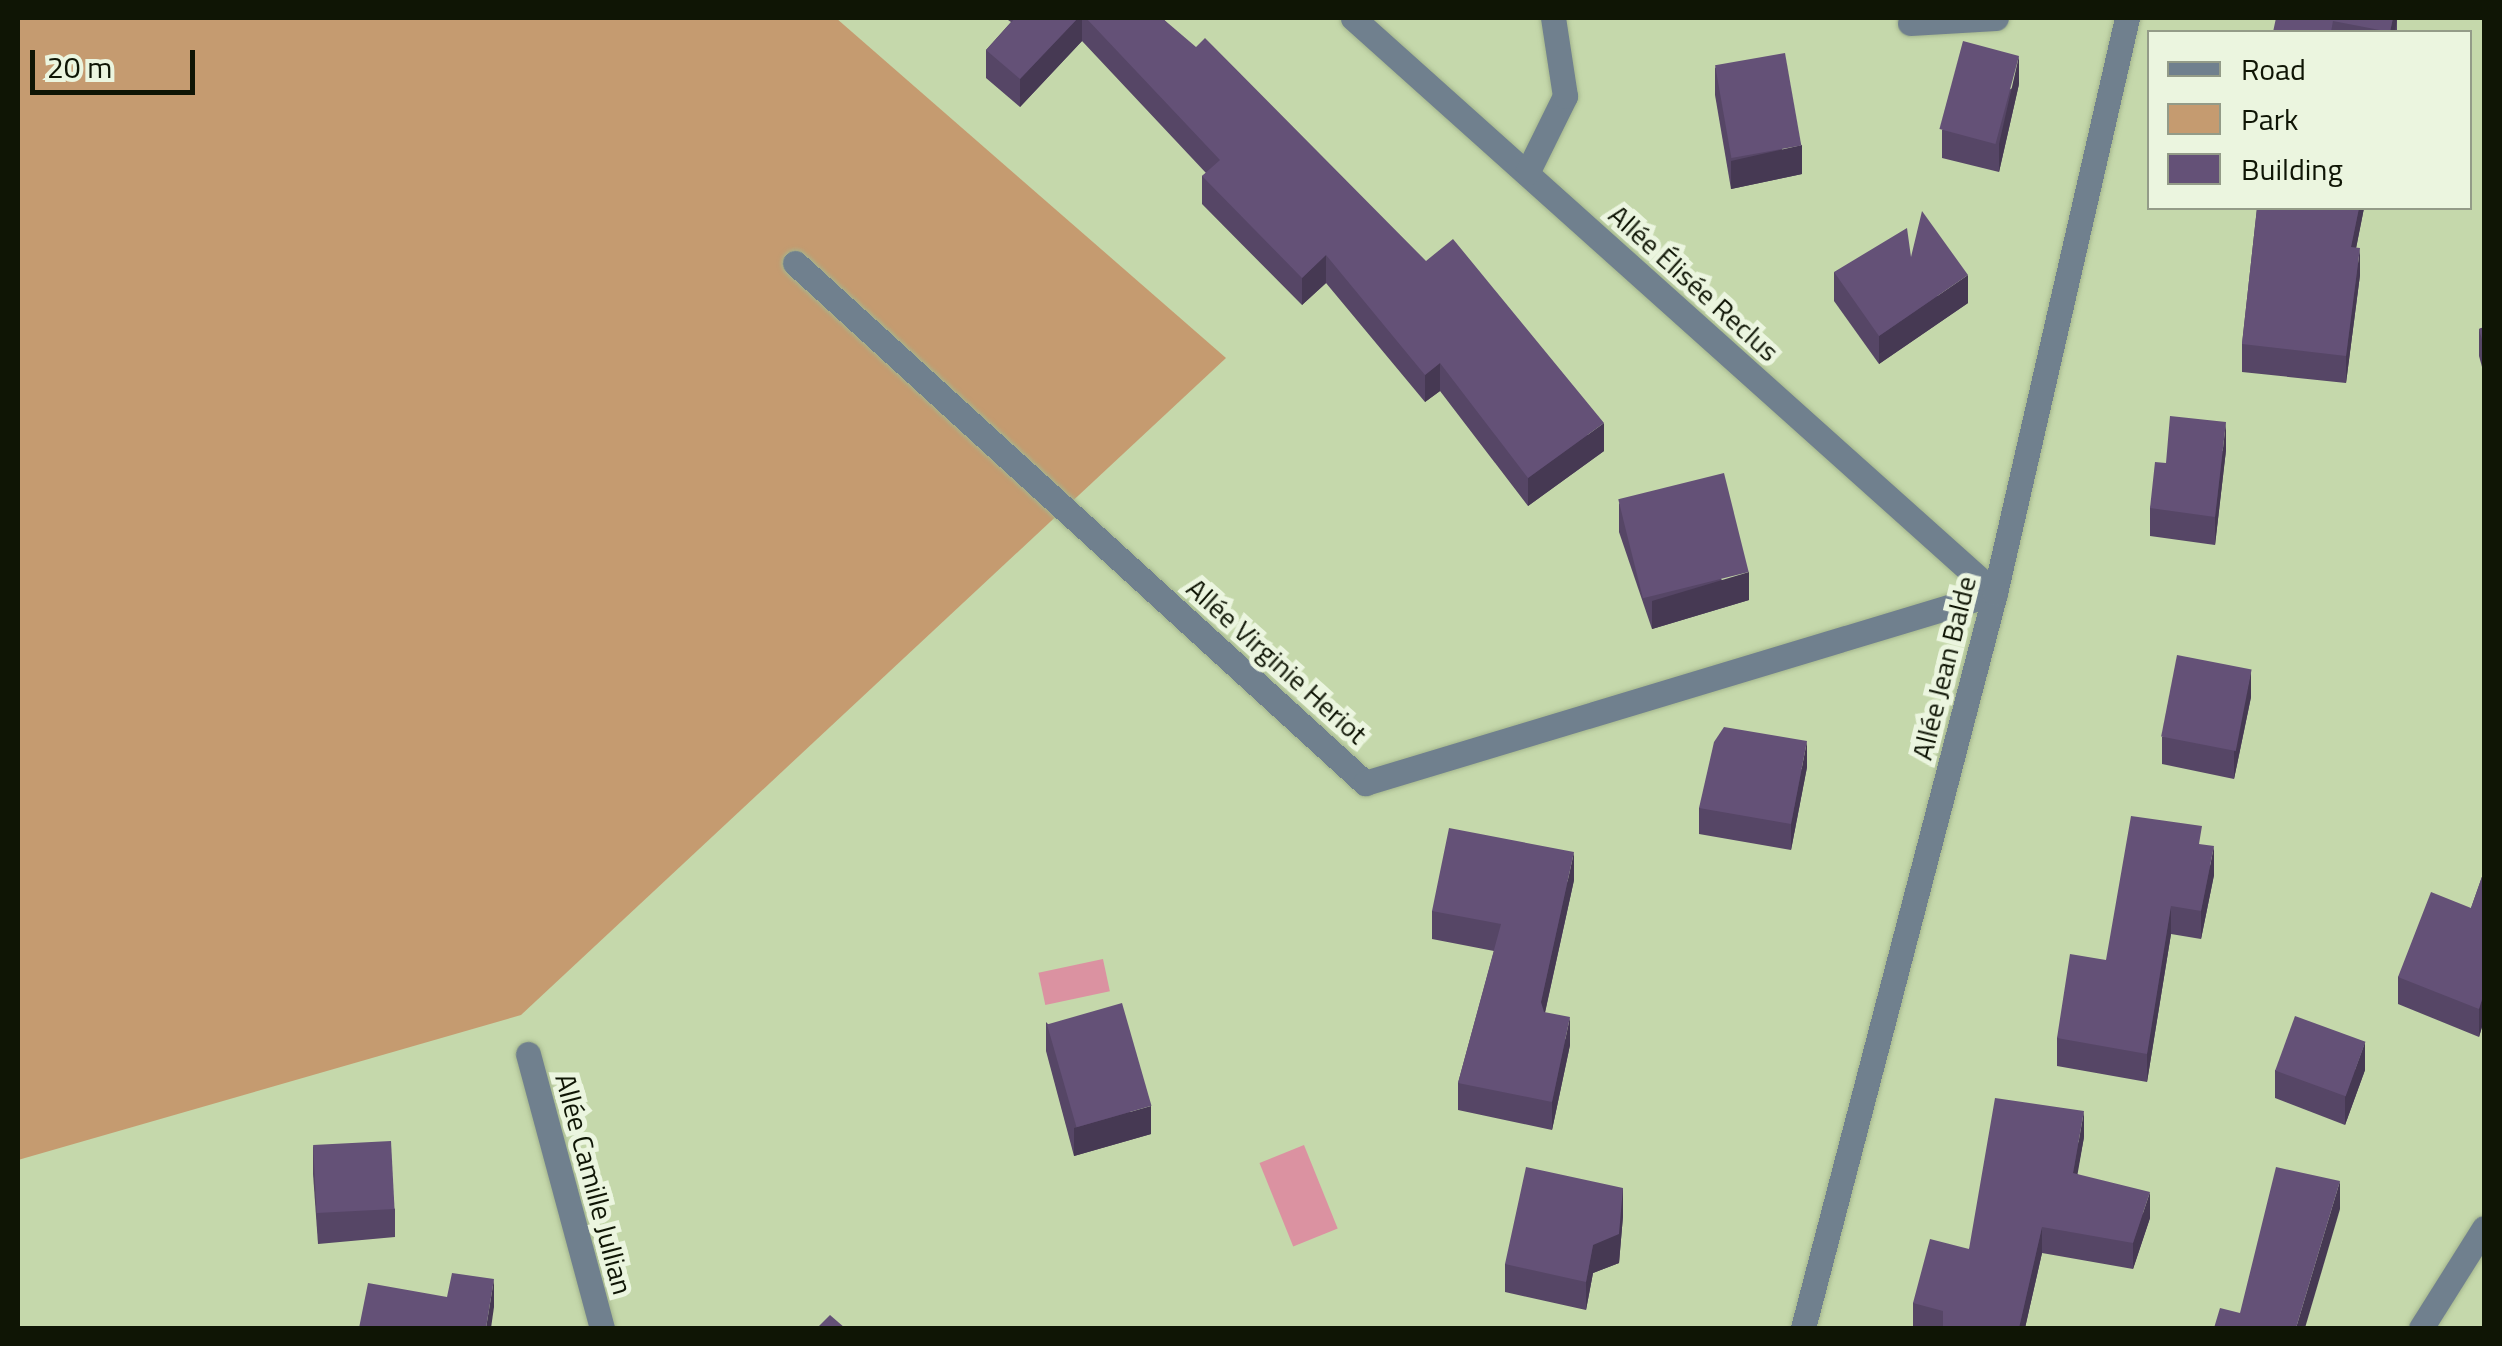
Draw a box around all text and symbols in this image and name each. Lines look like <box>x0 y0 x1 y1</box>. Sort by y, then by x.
scale bar <box>35 30 200 92</box>
legend <box>2147 30 2472 210</box>
text: 20 m <box>47 44 112 90</box>
text: Road <box>2241 46 2306 92</box>
text: Park <box>2241 96 2298 142</box>
text: Building <box>2241 146 2343 192</box>
street label: Allée Élisée Reclus <box>1602 198 1786 368</box>
street label: Allée Virginie Heriot <box>1180 571 1374 751</box>
street label: Allée Jean Balde <box>1905 573 1983 763</box>
street label: Allée Camille Jullian <box>548 1070 640 1298</box>

